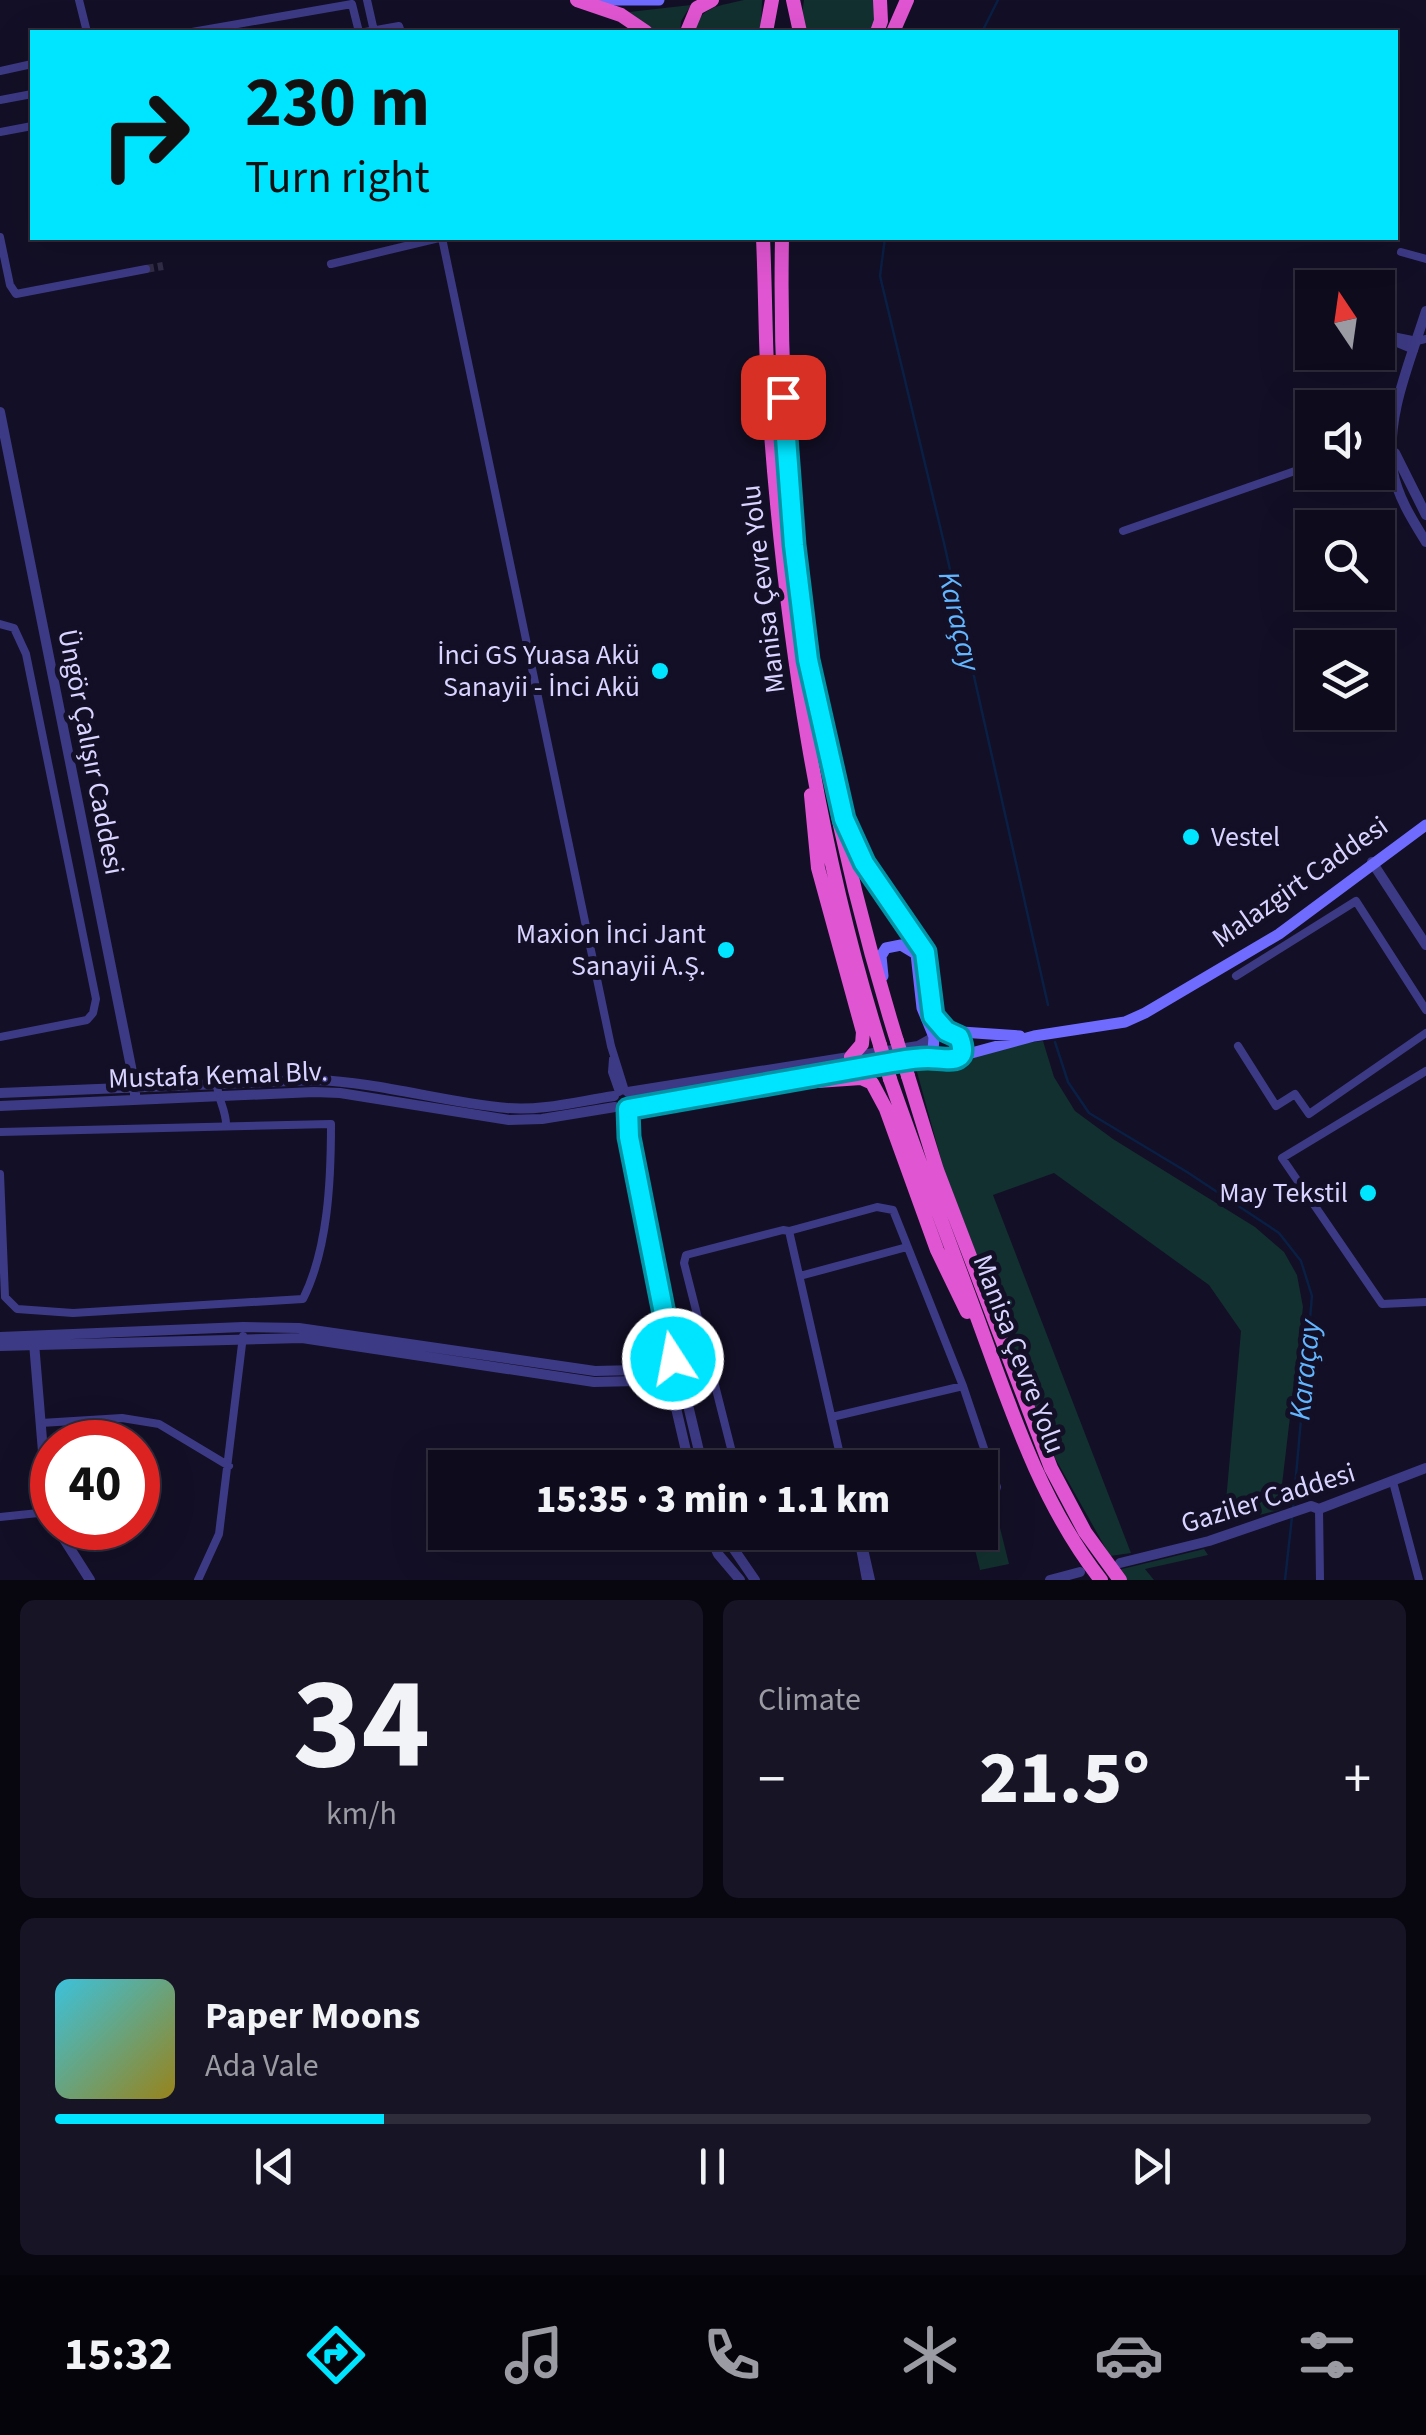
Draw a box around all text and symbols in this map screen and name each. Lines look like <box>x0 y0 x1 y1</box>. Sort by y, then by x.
text: 230 m <box>245 53 430 153</box>
icon: right <box>80 70 210 200</box>
text: Turn right <box>245 146 430 210</box>
north arrow <box>1295 270 1395 370</box>
map controls <box>1295 270 1395 730</box>
pin <box>741 355 826 440</box>
icon: arrive <box>756 370 811 425</box>
button: sound <box>1295 390 1395 490</box>
street label: Manisa Çevre Yolu <box>730 482 796 696</box>
button: search <box>1295 510 1395 610</box>
water label: Karaçay <box>927 567 992 676</box>
street label: Üngör Çalışır Caddesi <box>48 626 134 878</box>
button: layers <box>1295 630 1395 730</box>
place label: İnci GS Yuasa Akü Sanayii - İnci Akü <box>437 635 640 707</box>
marker: İnci GS Yuasa Akü Sanayii - İnci Akü <box>649 660 671 682</box>
street label: Malazgirt Caddesi <box>1204 806 1396 958</box>
place label: Vestel <box>1211 817 1280 857</box>
marker: Vestel <box>1180 826 1202 848</box>
place label: Maxion İnci Jant Sanayii A.Ş. <box>516 914 707 986</box>
marker: Maxion İnci Jant Sanayii A.Ş. <box>715 939 737 961</box>
street label: Mustafa Kemal Blv. <box>108 1051 328 1099</box>
place label: May Tekstil <box>1219 1173 1348 1213</box>
marker: May Tekstil <box>1357 1182 1379 1204</box>
street label: Manisa Çevre Yolu <box>963 1249 1075 1459</box>
position arrow <box>621 1307 725 1411</box>
water label: Karaçay <box>1278 1316 1332 1422</box>
speed limit sign: 40 <box>30 1420 160 1550</box>
street label: Gaziler Caddesi <box>1176 1453 1360 1543</box>
text: 15:35 · 3 min · 1.1 km <box>536 1473 890 1527</box>
text: 34 <box>293 1633 430 1818</box>
text: Climate <box>758 1677 861 1723</box>
text: 21.5° <box>979 1725 1150 1832</box>
text: − <box>758 1741 785 1819</box>
text: + <box>1344 1741 1371 1819</box>
text: km/h <box>326 1791 397 1837</box>
text: Paper Moons <box>205 1989 420 2043</box>
text: Ada Vale <box>205 2043 319 2089</box>
icon: previous <box>247 2139 302 2194</box>
icon: pause <box>685 2139 740 2194</box>
icon: next <box>1124 2139 1179 2194</box>
icon: directions <box>301 2320 371 2390</box>
icon: music <box>499 2320 569 2390</box>
icon: phone <box>697 2320 767 2390</box>
icon: climate <box>895 2320 965 2390</box>
icon: car <box>1094 2320 1164 2390</box>
icon: filters <box>1292 2320 1362 2390</box>
text: 15:32 <box>64 2323 173 2387</box>

